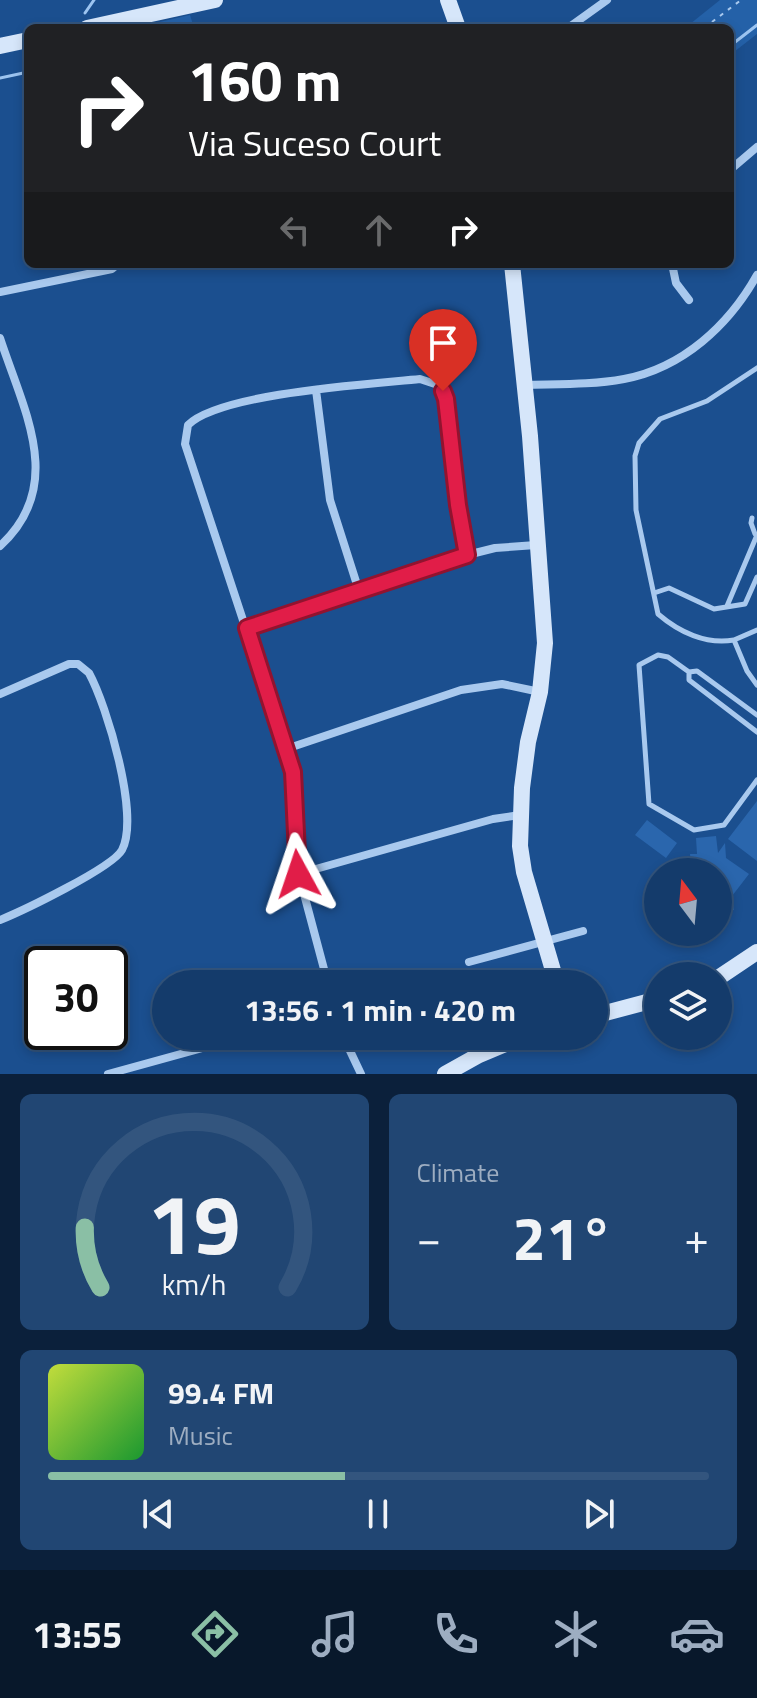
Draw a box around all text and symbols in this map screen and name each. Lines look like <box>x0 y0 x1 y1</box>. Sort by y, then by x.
text: 160 m <box>188 38 341 123</box>
icon: right <box>56 56 160 160</box>
text: Via Suceso Court <box>188 115 441 170</box>
icon: left <box>273 208 317 252</box>
icon: ahead <box>357 208 401 252</box>
icon: right <box>441 208 485 252</box>
pin <box>409 309 477 391</box>
icon: arrive <box>421 321 465 365</box>
position arrow <box>256 832 340 916</box>
north arrow <box>644 858 732 946</box>
map controls <box>644 858 732 1050</box>
speed limit sign: 30 <box>24 946 128 1050</box>
button: layers <box>644 962 732 1050</box>
text: 13:56 · 1 min · 420 m <box>244 987 516 1033</box>
text: Climate <box>417 1153 499 1192</box>
text: 19 <box>148 1160 241 1286</box>
text: 21° <box>512 1192 613 1283</box>
text: − <box>417 1204 441 1271</box>
text: + <box>684 1204 709 1271</box>
text: km/h <box>162 1263 227 1306</box>
text: 99.4 FM <box>168 1370 274 1416</box>
text: Music <box>168 1416 233 1455</box>
icon: previous <box>136 1492 180 1536</box>
icon: pause <box>356 1492 400 1536</box>
icon: next <box>577 1492 621 1536</box>
icon: directions <box>187 1606 243 1662</box>
icon: music <box>307 1606 363 1662</box>
icon: phone <box>428 1606 484 1662</box>
icon: climate <box>548 1606 604 1662</box>
icon: car <box>669 1606 725 1662</box>
text: 13:55 <box>32 1607 122 1662</box>

